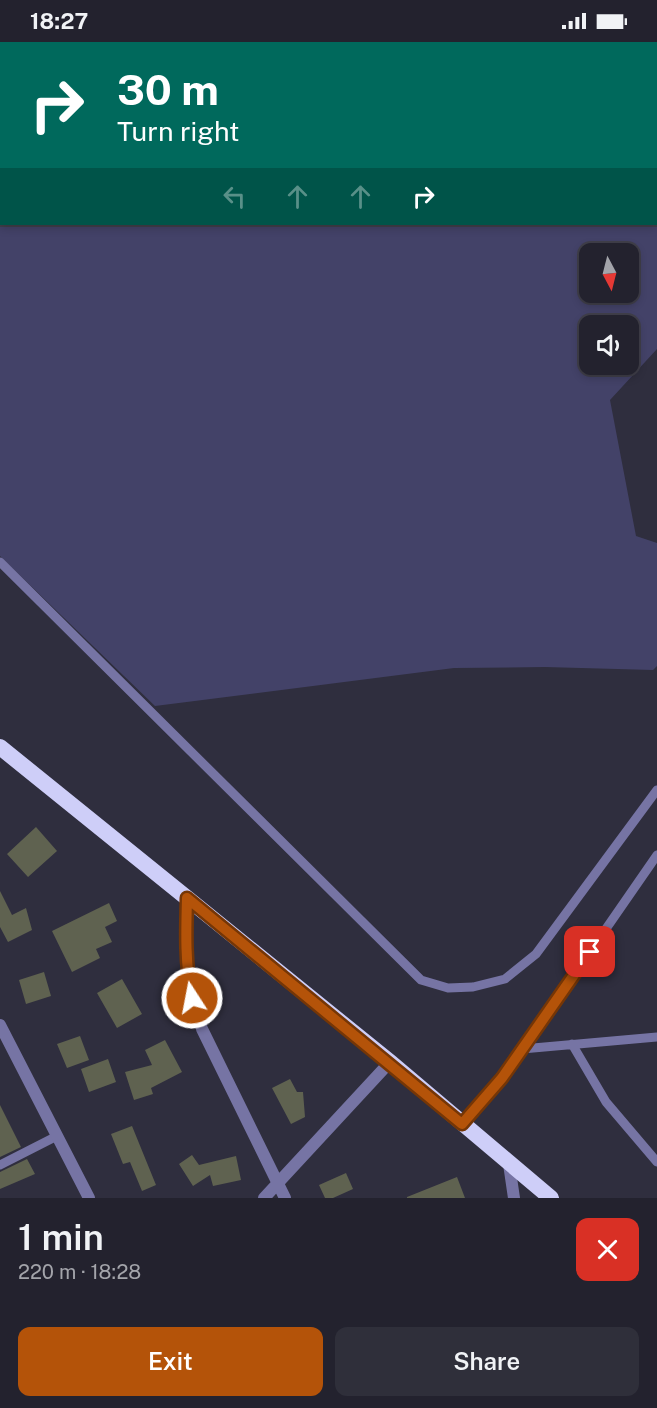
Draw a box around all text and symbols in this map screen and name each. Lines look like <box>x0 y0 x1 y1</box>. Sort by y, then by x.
text: 18:27 <box>30 8 88 34</box>
text: 30 m <box>117 65 219 114</box>
icon: right <box>18 66 96 144</box>
text: Turn right <box>117 115 240 147</box>
icon: left <box>218 180 251 213</box>
icon: ahead <box>281 180 314 213</box>
icon: ahead <box>344 180 377 213</box>
icon: right <box>407 180 440 213</box>
north arrow <box>579 243 639 303</box>
map controls <box>579 243 639 375</box>
button: sound <box>579 315 639 375</box>
pin <box>564 926 615 977</box>
icon: arrive <box>573 935 606 968</box>
position arrow <box>160 966 224 1030</box>
text: 1 min <box>18 1216 104 1258</box>
button: close <box>576 1218 639 1281</box>
text: 220 m · 18:28 <box>18 1260 141 1284</box>
button: Exit <box>18 1327 323 1396</box>
button: Share <box>335 1327 639 1396</box>

